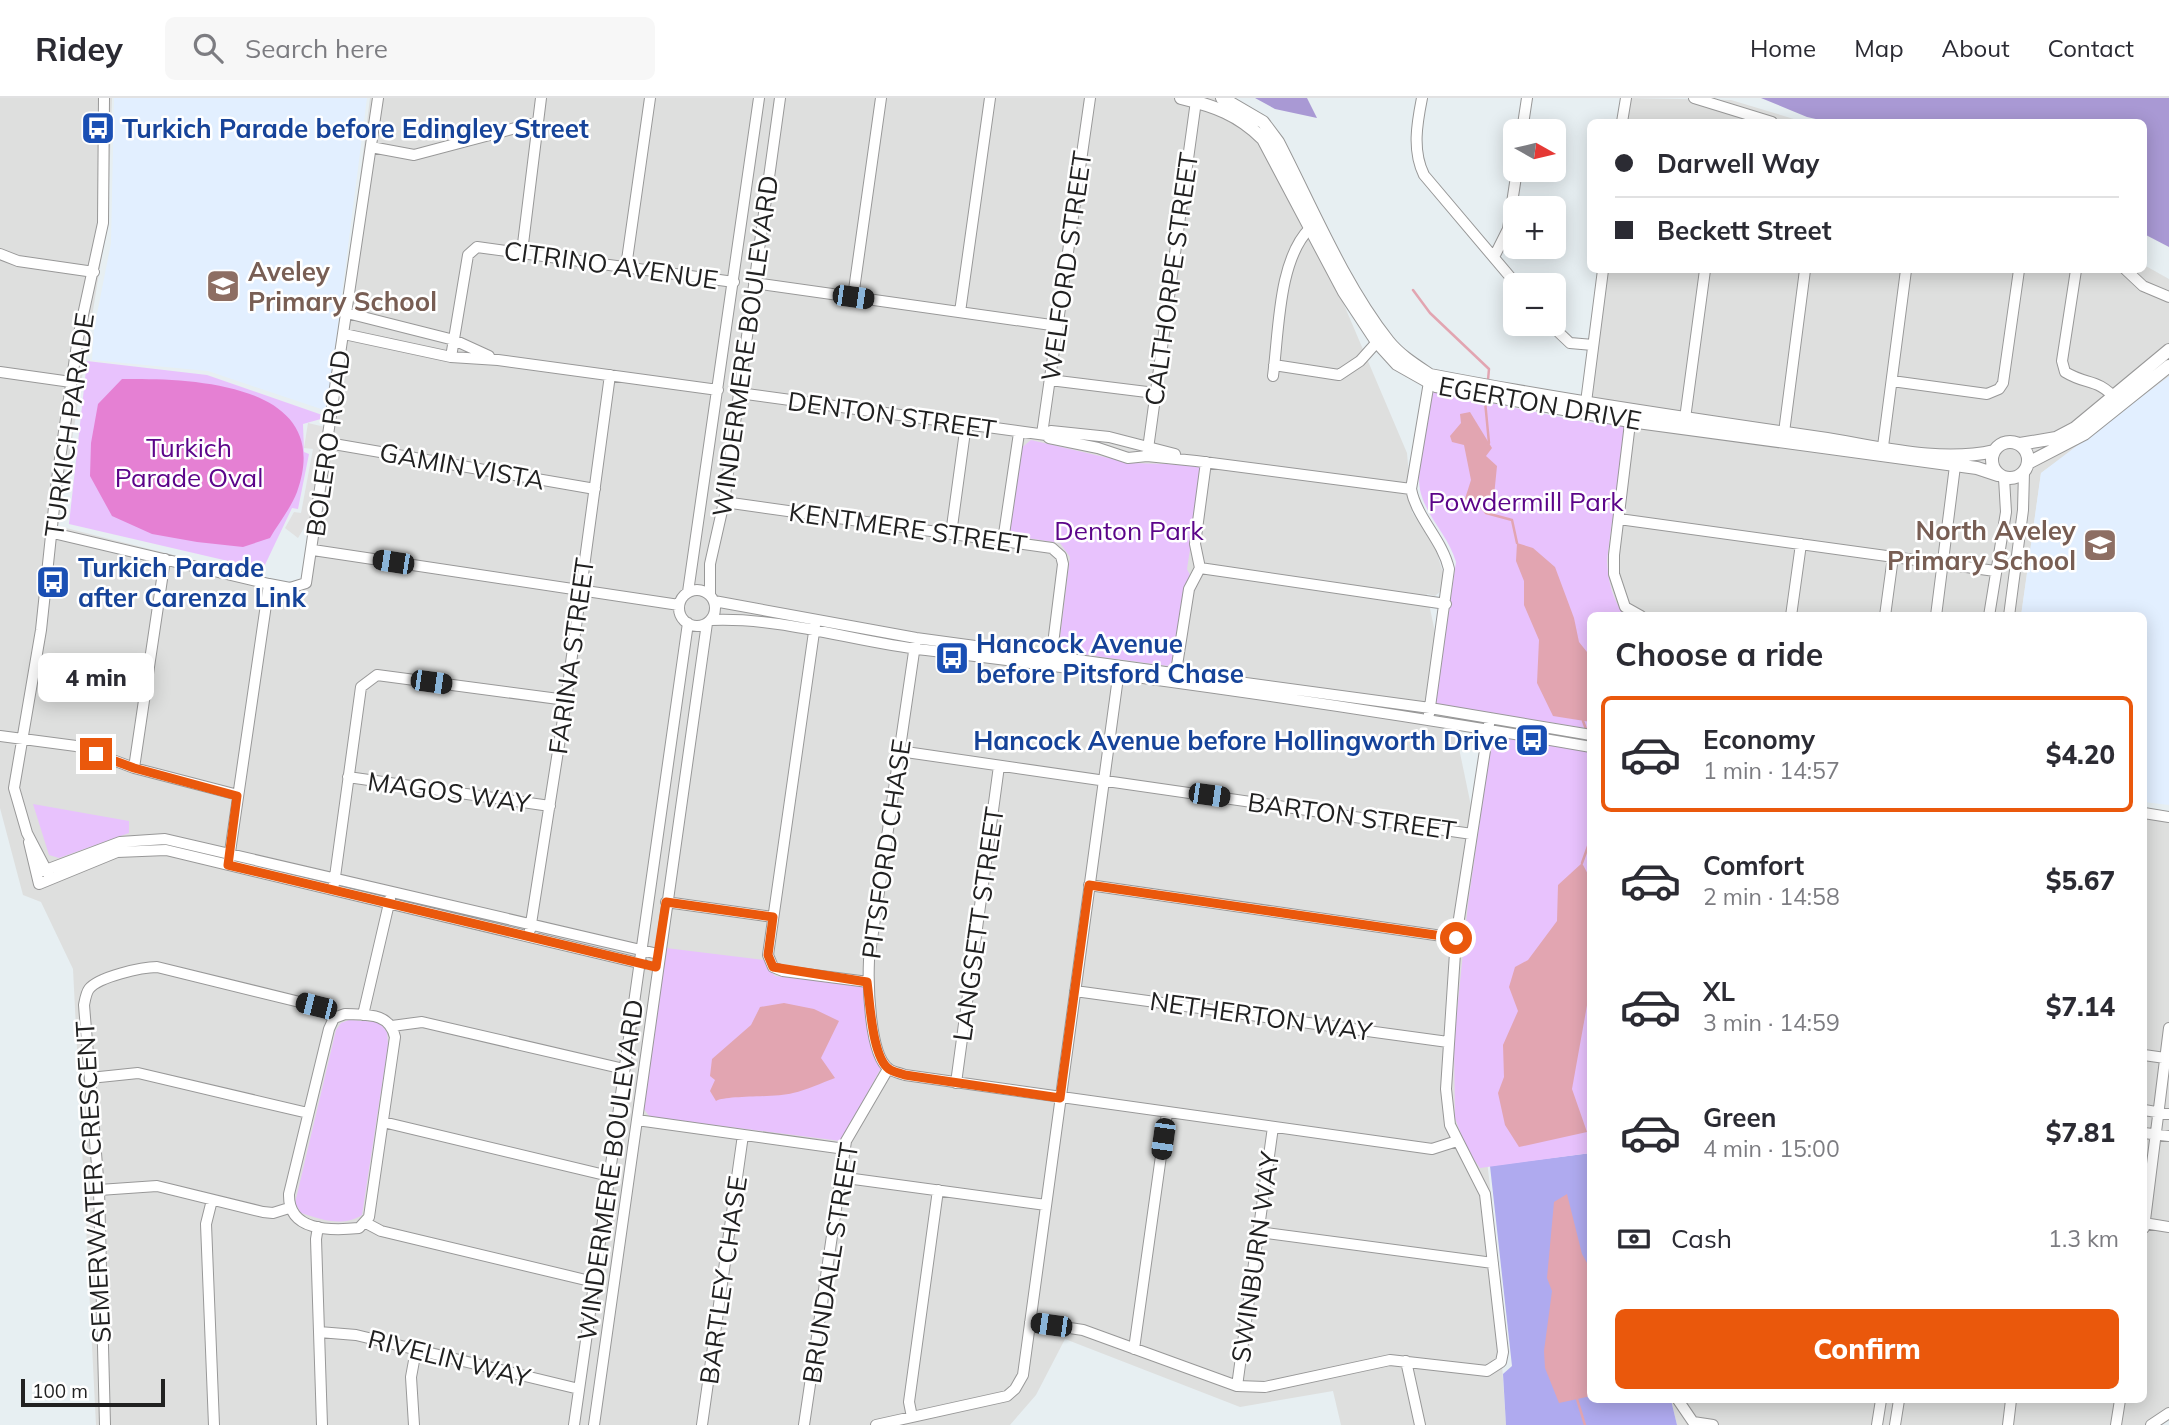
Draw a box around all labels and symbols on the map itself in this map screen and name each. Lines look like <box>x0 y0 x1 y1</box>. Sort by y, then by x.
bus stop icon: Turkich Parade before Edingley Street <box>79 109 117 147</box>
place label: Turkich Parade before Edingley Street <box>122 112 589 145</box>
north arrow <box>1503 119 1566 182</box>
street label: WELFORD STREET <box>1033 148 1099 383</box>
street label: CALTHORPE STREET <box>1137 150 1205 408</box>
street label: WINDERMERE BOULEVARD <box>705 173 785 519</box>
street label: CITRINO AVENUE <box>502 234 720 296</box>
place label: Aveley Primary School <box>248 255 437 318</box>
school or university icon: Aveley Primary School <box>204 267 242 305</box>
car <box>831 284 876 310</box>
street label: TURKICH PARADE <box>37 311 101 539</box>
street label: BOLERO ROAD <box>299 348 357 538</box>
street label: EGERTON DRIVE <box>1436 369 1644 437</box>
street label: DENTON STREET <box>786 384 999 446</box>
park label: Turkich Parade Oval <box>115 431 263 494</box>
street label: GAMIN VISTA <box>377 435 547 497</box>
park label: Powdermill Park <box>1428 485 1624 518</box>
street label: KENTMERE STREET <box>787 495 1029 561</box>
park label: Denton Park <box>1054 514 1204 547</box>
place label: North Aveley Primary School <box>1887 514 2077 577</box>
school or university icon: North Aveley Primary School <box>2081 526 2119 564</box>
car <box>371 548 416 576</box>
place label: Turkich Parade after Carenza Link <box>78 551 306 614</box>
street label: FARINA STREET <box>541 556 601 756</box>
bus stop icon: Turkich Parade after Carenza Link <box>34 563 72 601</box>
place label: Hancock Avenue before Pitsford Chase <box>976 627 1244 690</box>
bus stop icon: Hancock Avenue before Pitsford Chase <box>933 639 971 677</box>
callout: 4 min <box>38 652 154 702</box>
car <box>409 669 454 695</box>
bus stop icon: Hancock Avenue before Hollingworth Drive <box>1513 721 1551 759</box>
place label: Hancock Avenue before Hollingworth Drive <box>973 724 1508 757</box>
street label: PITSFORD CHASE <box>854 737 918 961</box>
route end <box>80 738 112 770</box>
street label: MAGOS WAY <box>366 764 534 820</box>
car <box>1187 782 1232 808</box>
street label: BARTON STREET <box>1246 785 1459 847</box>
street label: LANGSETT STREET <box>945 804 1011 1043</box>
route start <box>1440 922 1472 954</box>
street label: NETHERTON WAY <box>1148 984 1376 1048</box>
car <box>294 991 339 1021</box>
street label: WINDERMERE BOULEVARD <box>570 997 650 1343</box>
street label: SEMERWATER CRESCENT <box>68 1020 118 1344</box>
car <box>1150 1117 1177 1161</box>
street label: BRUNDALL STREET <box>795 1140 865 1386</box>
street label: SWINBURN WAY <box>1224 1148 1286 1365</box>
street label: BARTLEY CHASE <box>692 1174 754 1386</box>
car <box>1029 1312 1074 1338</box>
street label: RIVELIN WAY <box>364 1322 535 1394</box>
scale bar <box>21 1376 164 1408</box>

